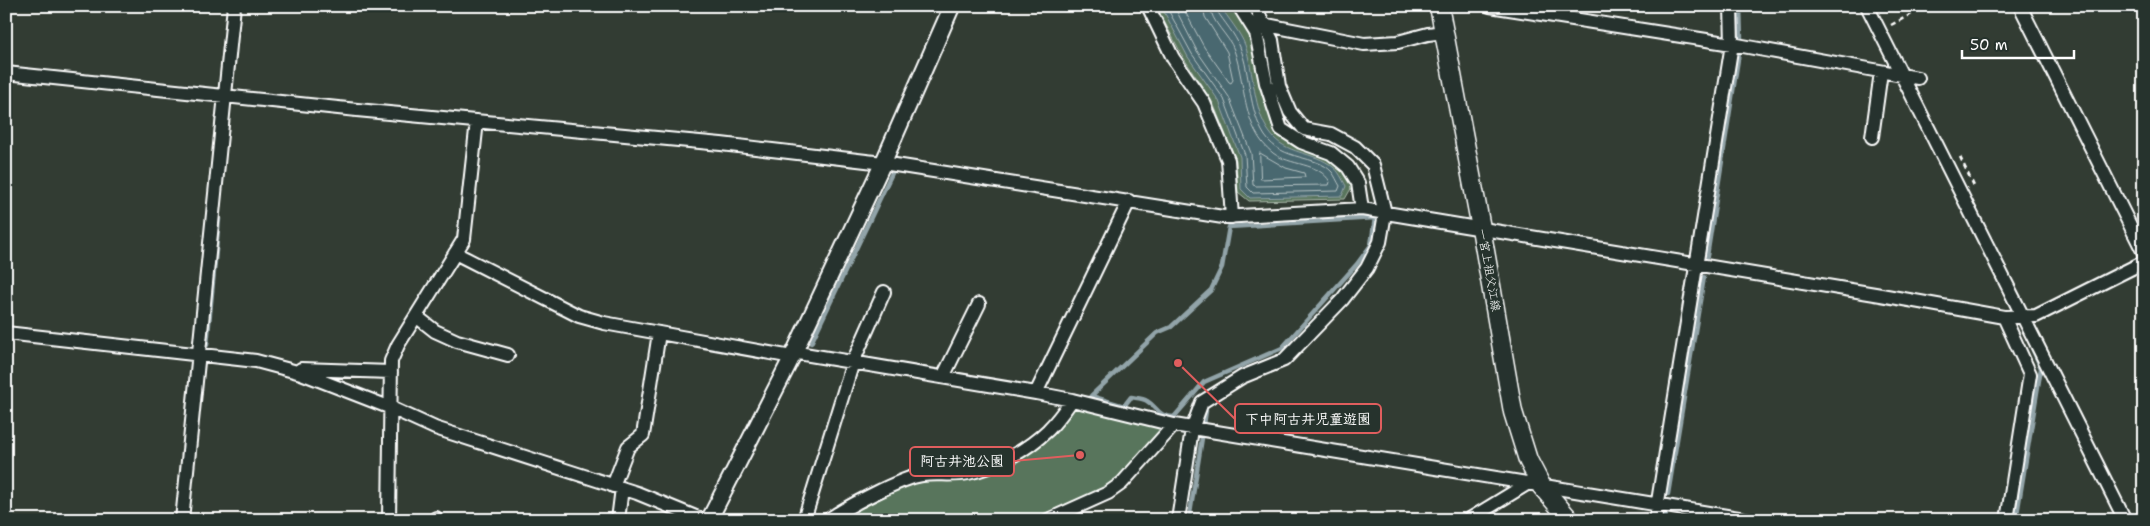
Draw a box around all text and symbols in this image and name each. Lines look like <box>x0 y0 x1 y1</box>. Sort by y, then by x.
scale bar <box>1962 28 2075 60</box>
text: 50 m <box>1970 35 2008 55</box>
street label: 一宮上祖父江線 <box>1474 227 1504 313</box>
callout: 下中阿古井児童遊園 <box>1235 404 1381 433</box>
text: 下中阿古井児童遊園 <box>1245 410 1371 428</box>
callout: 阿古井池公園 <box>910 447 1014 476</box>
text: 阿古井池公園 <box>920 452 1004 470</box>

